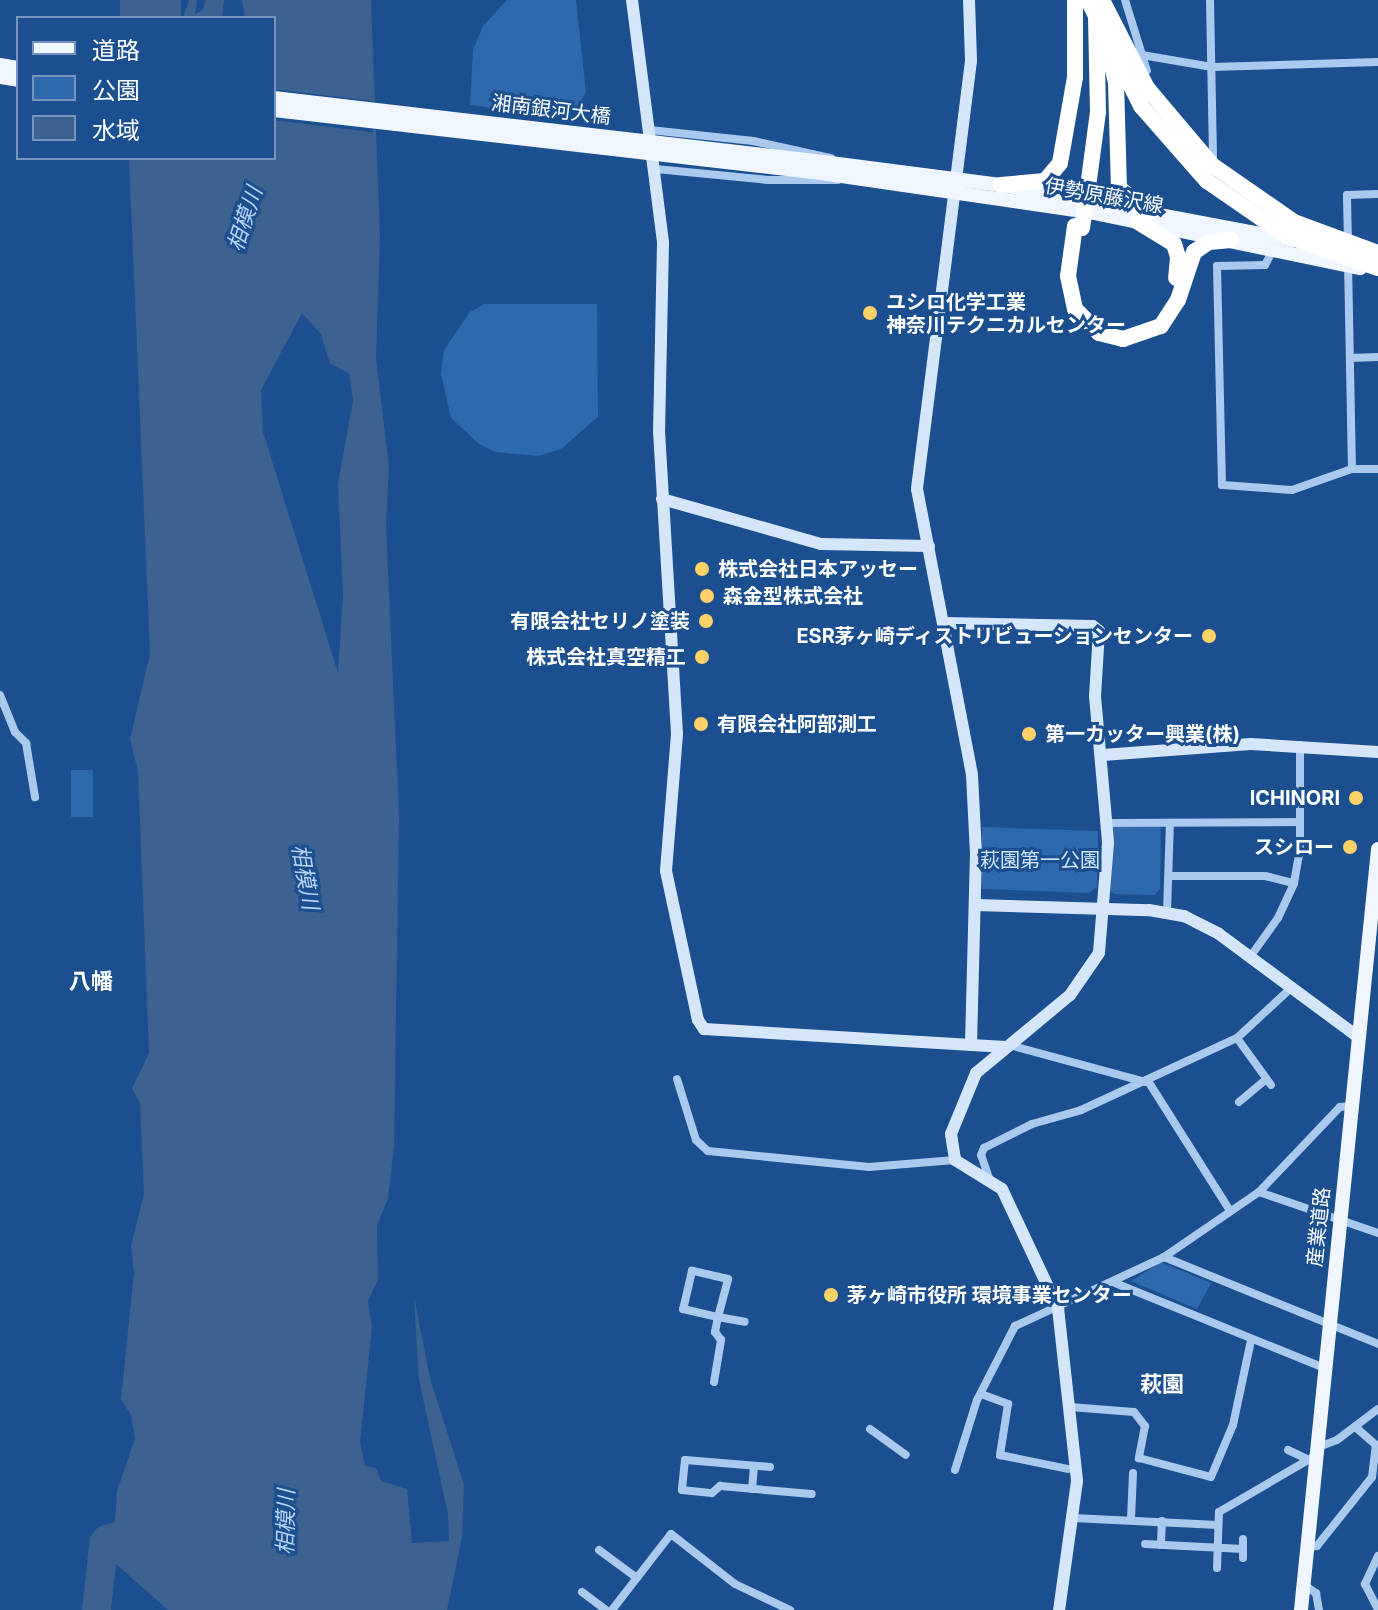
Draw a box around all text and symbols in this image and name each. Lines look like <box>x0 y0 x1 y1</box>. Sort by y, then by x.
legend <box>16 16 276 160</box>
text: 道路 <box>92 36 140 65</box>
text: 公園 <box>92 76 140 105</box>
street label: 湘南銀河大橋 <box>490 91 612 129</box>
text: 水域 <box>92 116 140 145</box>
street label: 伊勢原藤沢線 <box>1043 174 1165 218</box>
water label: 相模川 <box>222 184 268 254</box>
place label: ユシロ化学工業 神奈川テクニカルセンター <box>886 290 1126 337</box>
marker: ユシロ化学工業 神奈川テクニカルセンター <box>861 304 879 322</box>
place label: 株式会社日本アッセー <box>718 557 918 581</box>
marker: 株式会社日本アッセー <box>693 560 711 578</box>
place label: 森金型株式会社 <box>723 584 863 608</box>
marker: 森金型株式会社 <box>698 587 716 605</box>
place label: 有限会社セリノ塗装 <box>510 609 690 633</box>
marker: 有限会社セリノ塗装 <box>697 612 715 630</box>
place label: ESR茅ヶ崎ディストリビューションセンター <box>795 624 1193 648</box>
marker: ESR茅ヶ崎ディストリビューションセンター <box>1200 627 1218 645</box>
place label: 株式会社真空精工 <box>526 645 686 669</box>
marker: 株式会社真空精工 <box>693 648 711 666</box>
place label: 有限会社阿部測工 <box>717 712 877 736</box>
marker: 有限会社阿部測工 <box>692 715 710 733</box>
place label: 第一カッター興業(株) <box>1045 722 1240 746</box>
marker: 第一カッター興業(株) <box>1020 725 1038 743</box>
place label: ICHINORI <box>1250 786 1340 810</box>
marker: ICHINORI <box>1347 789 1365 807</box>
place label: スシロー <box>1254 835 1334 859</box>
marker: スシロー <box>1341 838 1359 856</box>
water label: 相模川 <box>286 842 324 912</box>
park label: 萩園第一公園 <box>980 848 1100 872</box>
district label: 八幡 <box>69 969 113 995</box>
street label: 産業道路 <box>1303 1186 1335 1268</box>
place label: 茅ヶ崎市役所 環境事業センター <box>847 1283 1132 1307</box>
marker: 茅ヶ崎市役所 環境事業センター <box>822 1286 840 1304</box>
district label: 萩園 <box>1140 1372 1184 1398</box>
water label: 相模川 <box>272 1489 300 1555</box>

